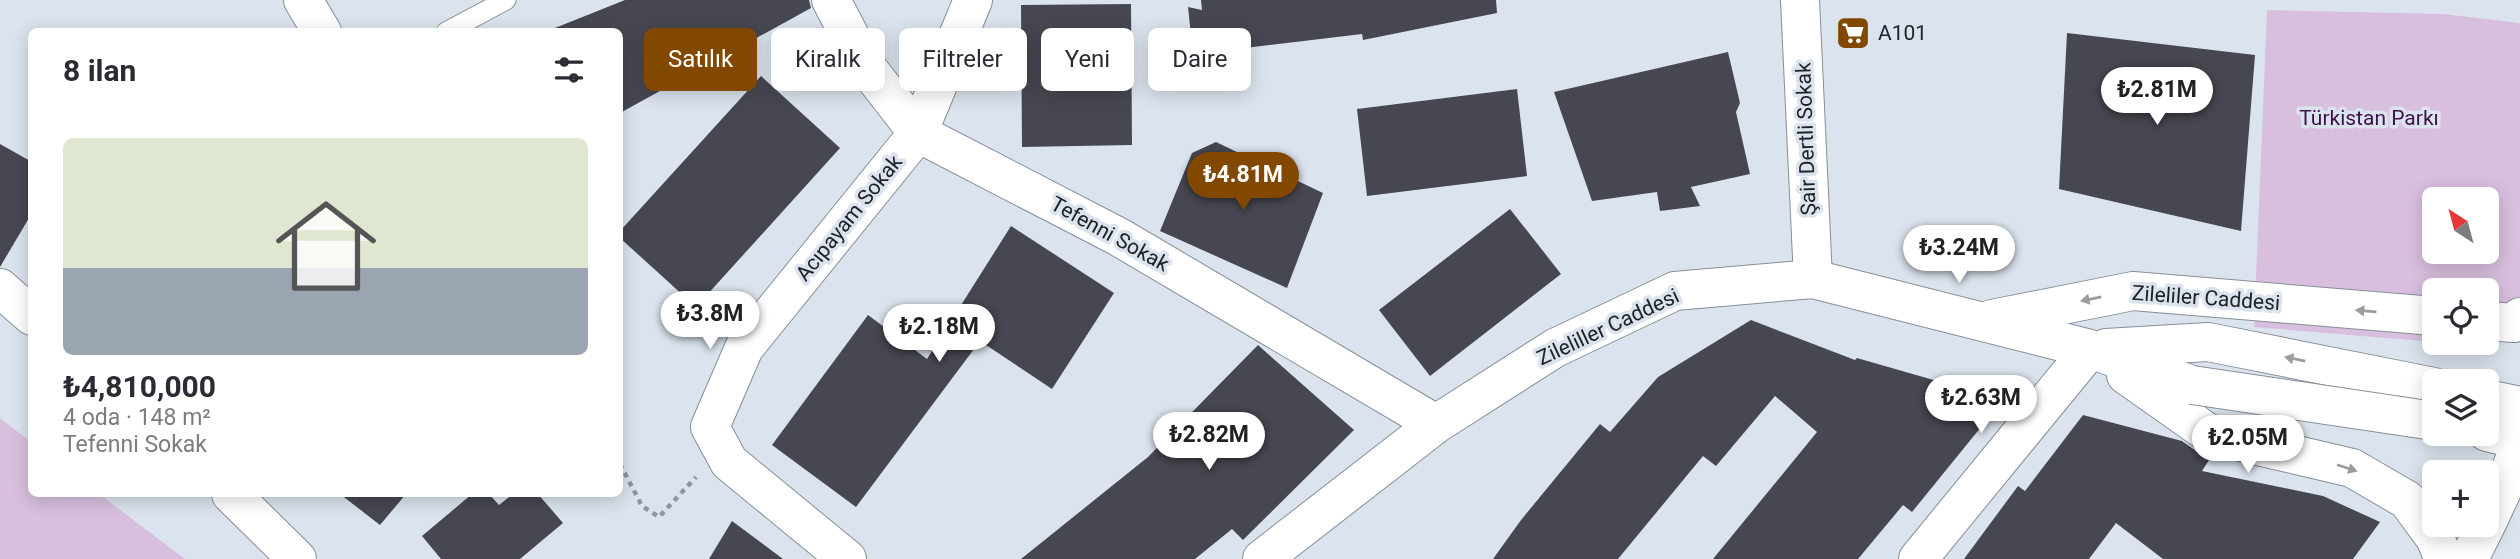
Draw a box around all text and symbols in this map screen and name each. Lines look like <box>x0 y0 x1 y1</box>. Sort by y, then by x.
supermarket icon: A101 <box>1834 14 1872 52</box>
place label: A101 <box>1878 21 1927 45</box>
chip: Satılık <box>644 28 757 91</box>
chip: Kiralık <box>771 28 885 91</box>
chip: Filtreler <box>899 28 1027 91</box>
chip: Yeni <box>1041 28 1134 91</box>
chip: Daire <box>1148 28 1251 91</box>
icon: filters <box>550 51 588 89</box>
text: 8 ilan <box>63 53 136 88</box>
street label: Şair Dertli Sokak <box>1791 62 1821 216</box>
pin: ₺2.81M <box>2100 68 2214 127</box>
text: ₺2.81M <box>2117 76 2197 103</box>
park label: Türkistan Parkı <box>2299 106 2439 130</box>
street label: Acıpayam Sokak <box>791 150 907 286</box>
pin: ₺4.81M <box>1186 152 1300 212</box>
text: ₺4.81M <box>1203 161 1283 188</box>
icon: home <box>263 183 389 309</box>
north arrow <box>2422 187 2499 264</box>
map controls <box>2422 187 2499 537</box>
street label: Tefenni Sokak <box>1047 192 1174 277</box>
pin: ₺3.24M <box>1902 226 2016 285</box>
text: ₺3.24M <box>1919 234 1999 261</box>
button: locate <box>2422 278 2499 355</box>
street label: Zileliler Caddesi <box>2131 281 2281 315</box>
street label: Zileliller Caddesi <box>1533 284 1683 370</box>
pin: ₺3.8M <box>661 292 759 351</box>
one-way arrow <box>2080 294 2102 305</box>
text: ₺3.8M <box>677 300 743 327</box>
pin: ₺2.18M <box>882 304 996 364</box>
one-way arrow <box>2355 305 2377 316</box>
text: ₺2.18M <box>899 313 979 340</box>
one-way arrow <box>2284 354 2306 365</box>
text: ₺4,810,000 <box>63 369 216 404</box>
button: layers <box>2422 369 2499 446</box>
pin: ₺2.63M <box>1924 376 2038 435</box>
text: ₺2.63M <box>1941 384 2021 411</box>
text: 4 oda · 148 m² <box>63 404 211 431</box>
pin: ₺2.82M <box>1152 412 1266 472</box>
pin: ₺2.05M <box>2191 416 2305 475</box>
text: ₺2.82M <box>1169 421 1249 448</box>
text: ₺2.05M <box>2208 424 2288 451</box>
text: Tefenni Sokak <box>63 431 207 458</box>
button: + <box>2422 460 2499 537</box>
one-way arrow <box>2337 463 2358 474</box>

